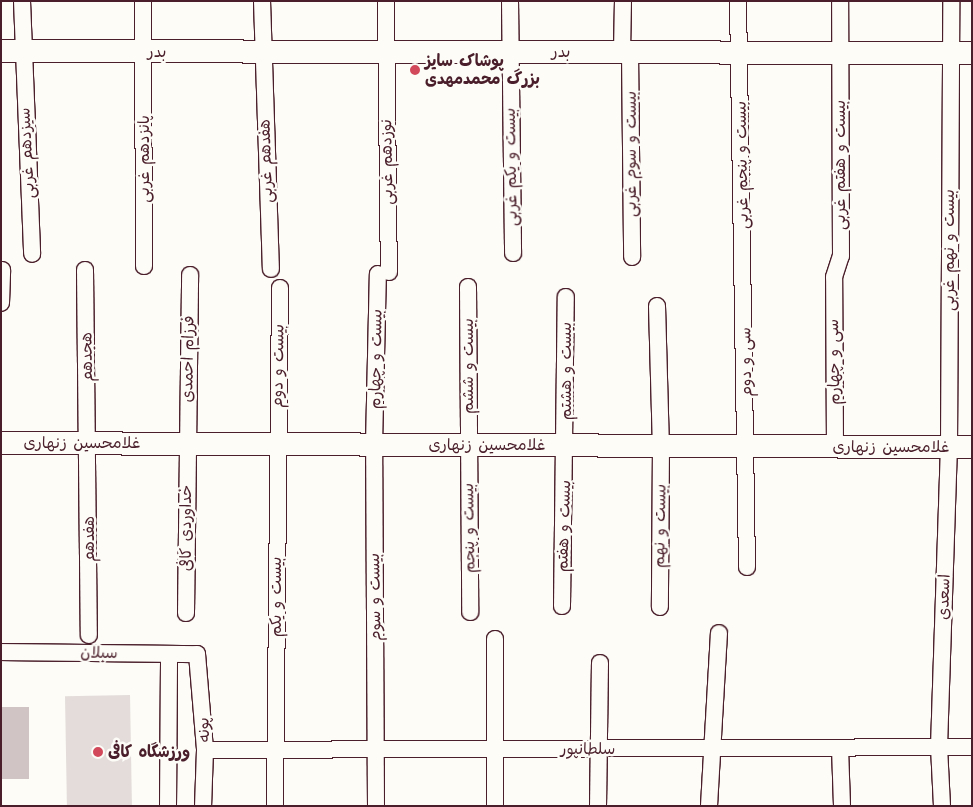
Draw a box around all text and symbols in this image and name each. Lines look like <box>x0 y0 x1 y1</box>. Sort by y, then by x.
street label: بدر <box>148 42 166 62</box>
street label: بدر <box>552 42 570 62</box>
place label: پوشاک سایز بزرگ محمدمهدی <box>425 51 540 89</box>
marker: پوشاک سایز بزرگ محمدمهدی <box>409 64 421 76</box>
street label: بیست و سوم غربی <box>621 91 641 217</box>
street label: بیست و هفتم غربی <box>830 100 850 230</box>
street label: بیست و پنجم غربی <box>731 101 753 229</box>
street label: سیزدهم غربی <box>15 107 39 199</box>
street label: بیست و یکم غربی <box>500 108 522 226</box>
street label: پانزدهم غربی <box>134 115 154 203</box>
street label: هفدهم غربی <box>255 119 277 203</box>
street label: نوزدهم غربی <box>377 119 397 205</box>
street label: بیست و نهم غربی <box>939 189 959 311</box>
street label: بیست و چهارم <box>366 309 386 409</box>
street label: فرزام احمدی <box>178 315 198 403</box>
street label: بیست و ششم <box>458 318 478 414</box>
street label: سی و چهارم <box>824 319 844 405</box>
street label: بیست و هشتم <box>556 322 576 420</box>
street label: بیست و دوم <box>268 324 288 408</box>
street label: سی و دوم <box>736 327 756 397</box>
street label: هجدهم <box>77 332 97 382</box>
street label: غلامحسین زنهاری <box>24 433 140 453</box>
street label: غلامحسین زنهاری <box>429 435 545 455</box>
street label: غلامحسین زنهاری <box>833 437 949 457</box>
street label: بیست و هفتم <box>553 480 575 572</box>
street label: بیست و پنجم <box>459 483 479 573</box>
street label: بیست و نهم <box>650 484 670 568</box>
street label: خداوردی کافی <box>176 485 196 571</box>
street label: هفدهم <box>79 516 99 562</box>
street label: بیست و سوم <box>365 553 385 641</box>
street label: بیست و یکم <box>266 557 286 637</box>
street label: اسعدی <box>934 574 954 620</box>
street label: سبلان <box>80 643 118 663</box>
street label: پونه <box>194 717 214 743</box>
street label: سلطانپور <box>561 739 615 759</box>
place label: ورزشگاه کافی <box>108 742 190 762</box>
marker: ورزشگاه کافی <box>92 746 104 758</box>

